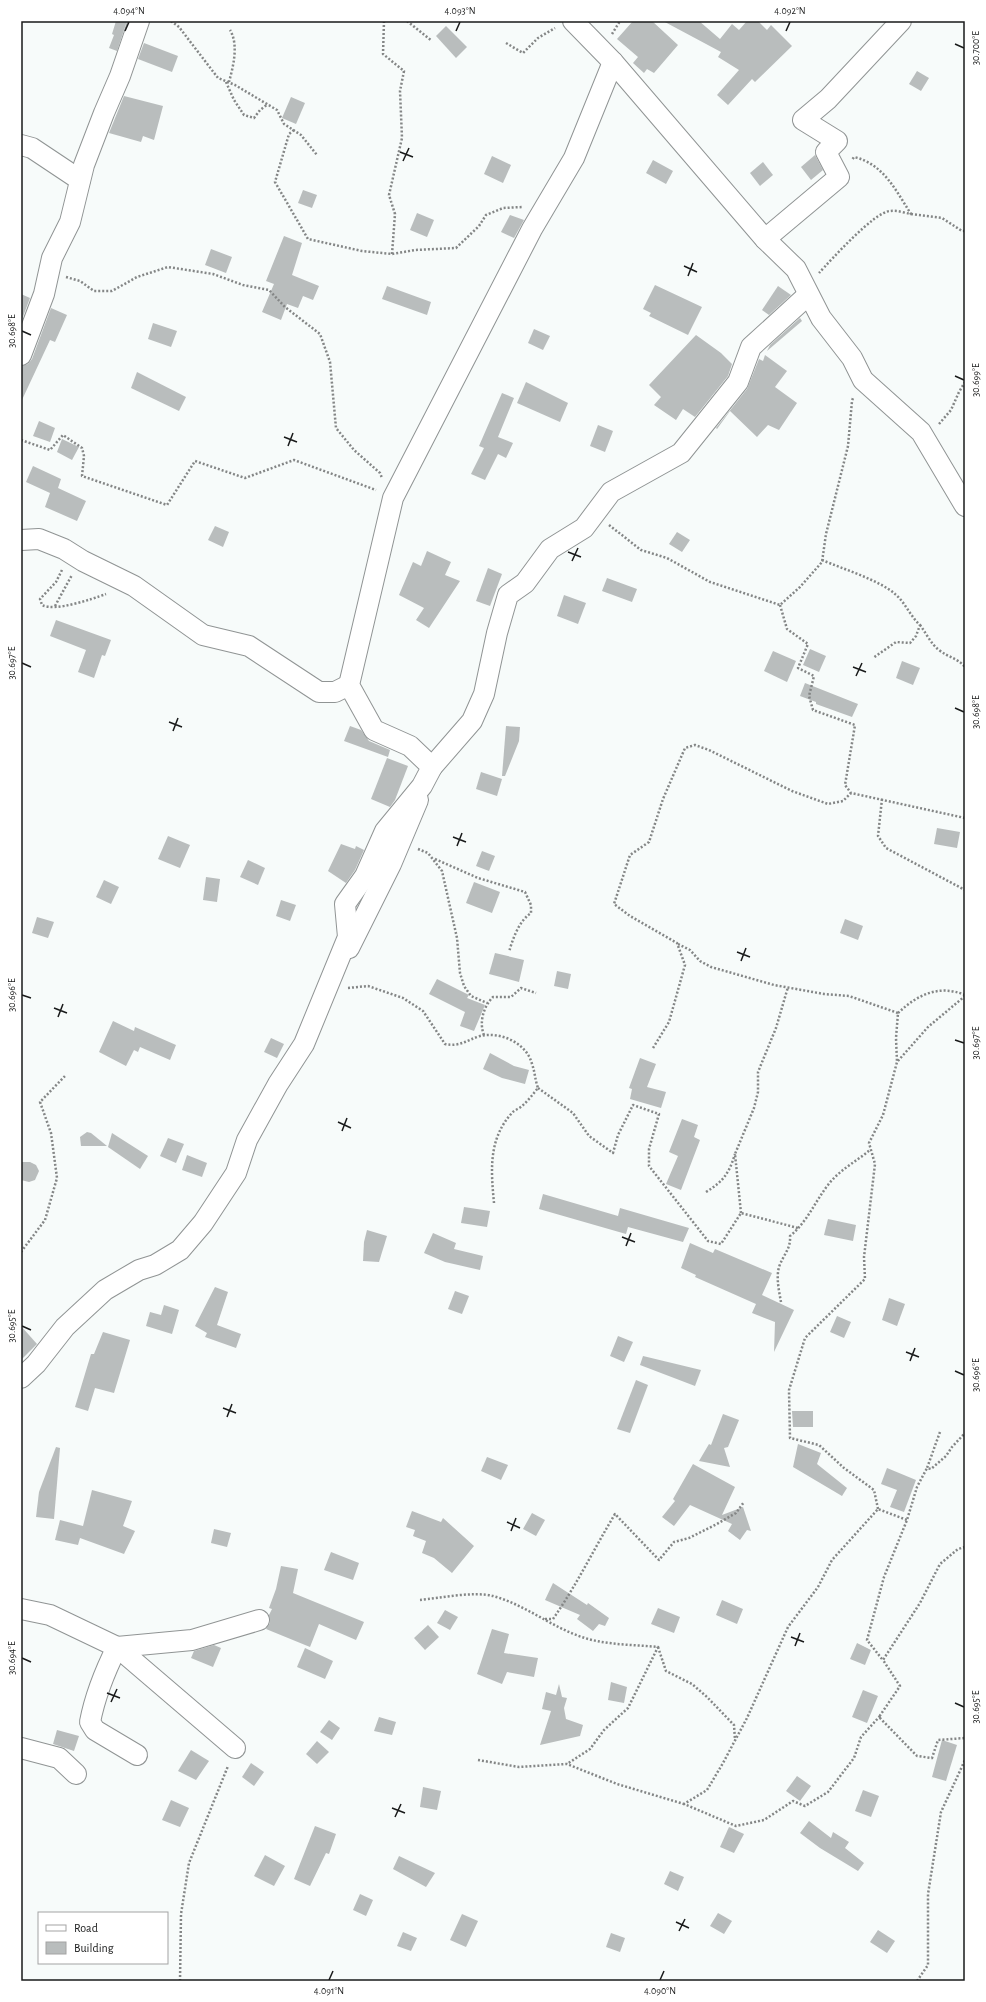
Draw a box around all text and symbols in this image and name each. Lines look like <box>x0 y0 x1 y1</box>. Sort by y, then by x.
text: 4.094°N <box>113 6 145 16</box>
text: 4.093°N <box>445 6 475 16</box>
text: 4.092°N <box>774 6 806 16</box>
text: 30.700°E <box>971 31 981 65</box>
text: 30.698°E <box>7 314 17 348</box>
text: 30.699°E <box>971 363 981 397</box>
text: 30.697°E <box>7 646 17 680</box>
text: 30.698°E <box>971 695 981 729</box>
text: 30.696°E <box>7 978 17 1012</box>
text: 30.697°E <box>971 1026 981 1060</box>
text: 30.695°E <box>7 1309 17 1343</box>
text: 30.696°E <box>971 1358 981 1392</box>
text: 30.694°E <box>7 1641 17 1675</box>
text: 30.695°E <box>971 1690 981 1724</box>
legend <box>38 1912 168 1964</box>
text: Road <box>74 1922 98 1934</box>
text: Building <box>74 1942 114 1954</box>
text: 4.091°N <box>314 1986 344 1996</box>
text: 4.090°N <box>644 1986 676 1996</box>

